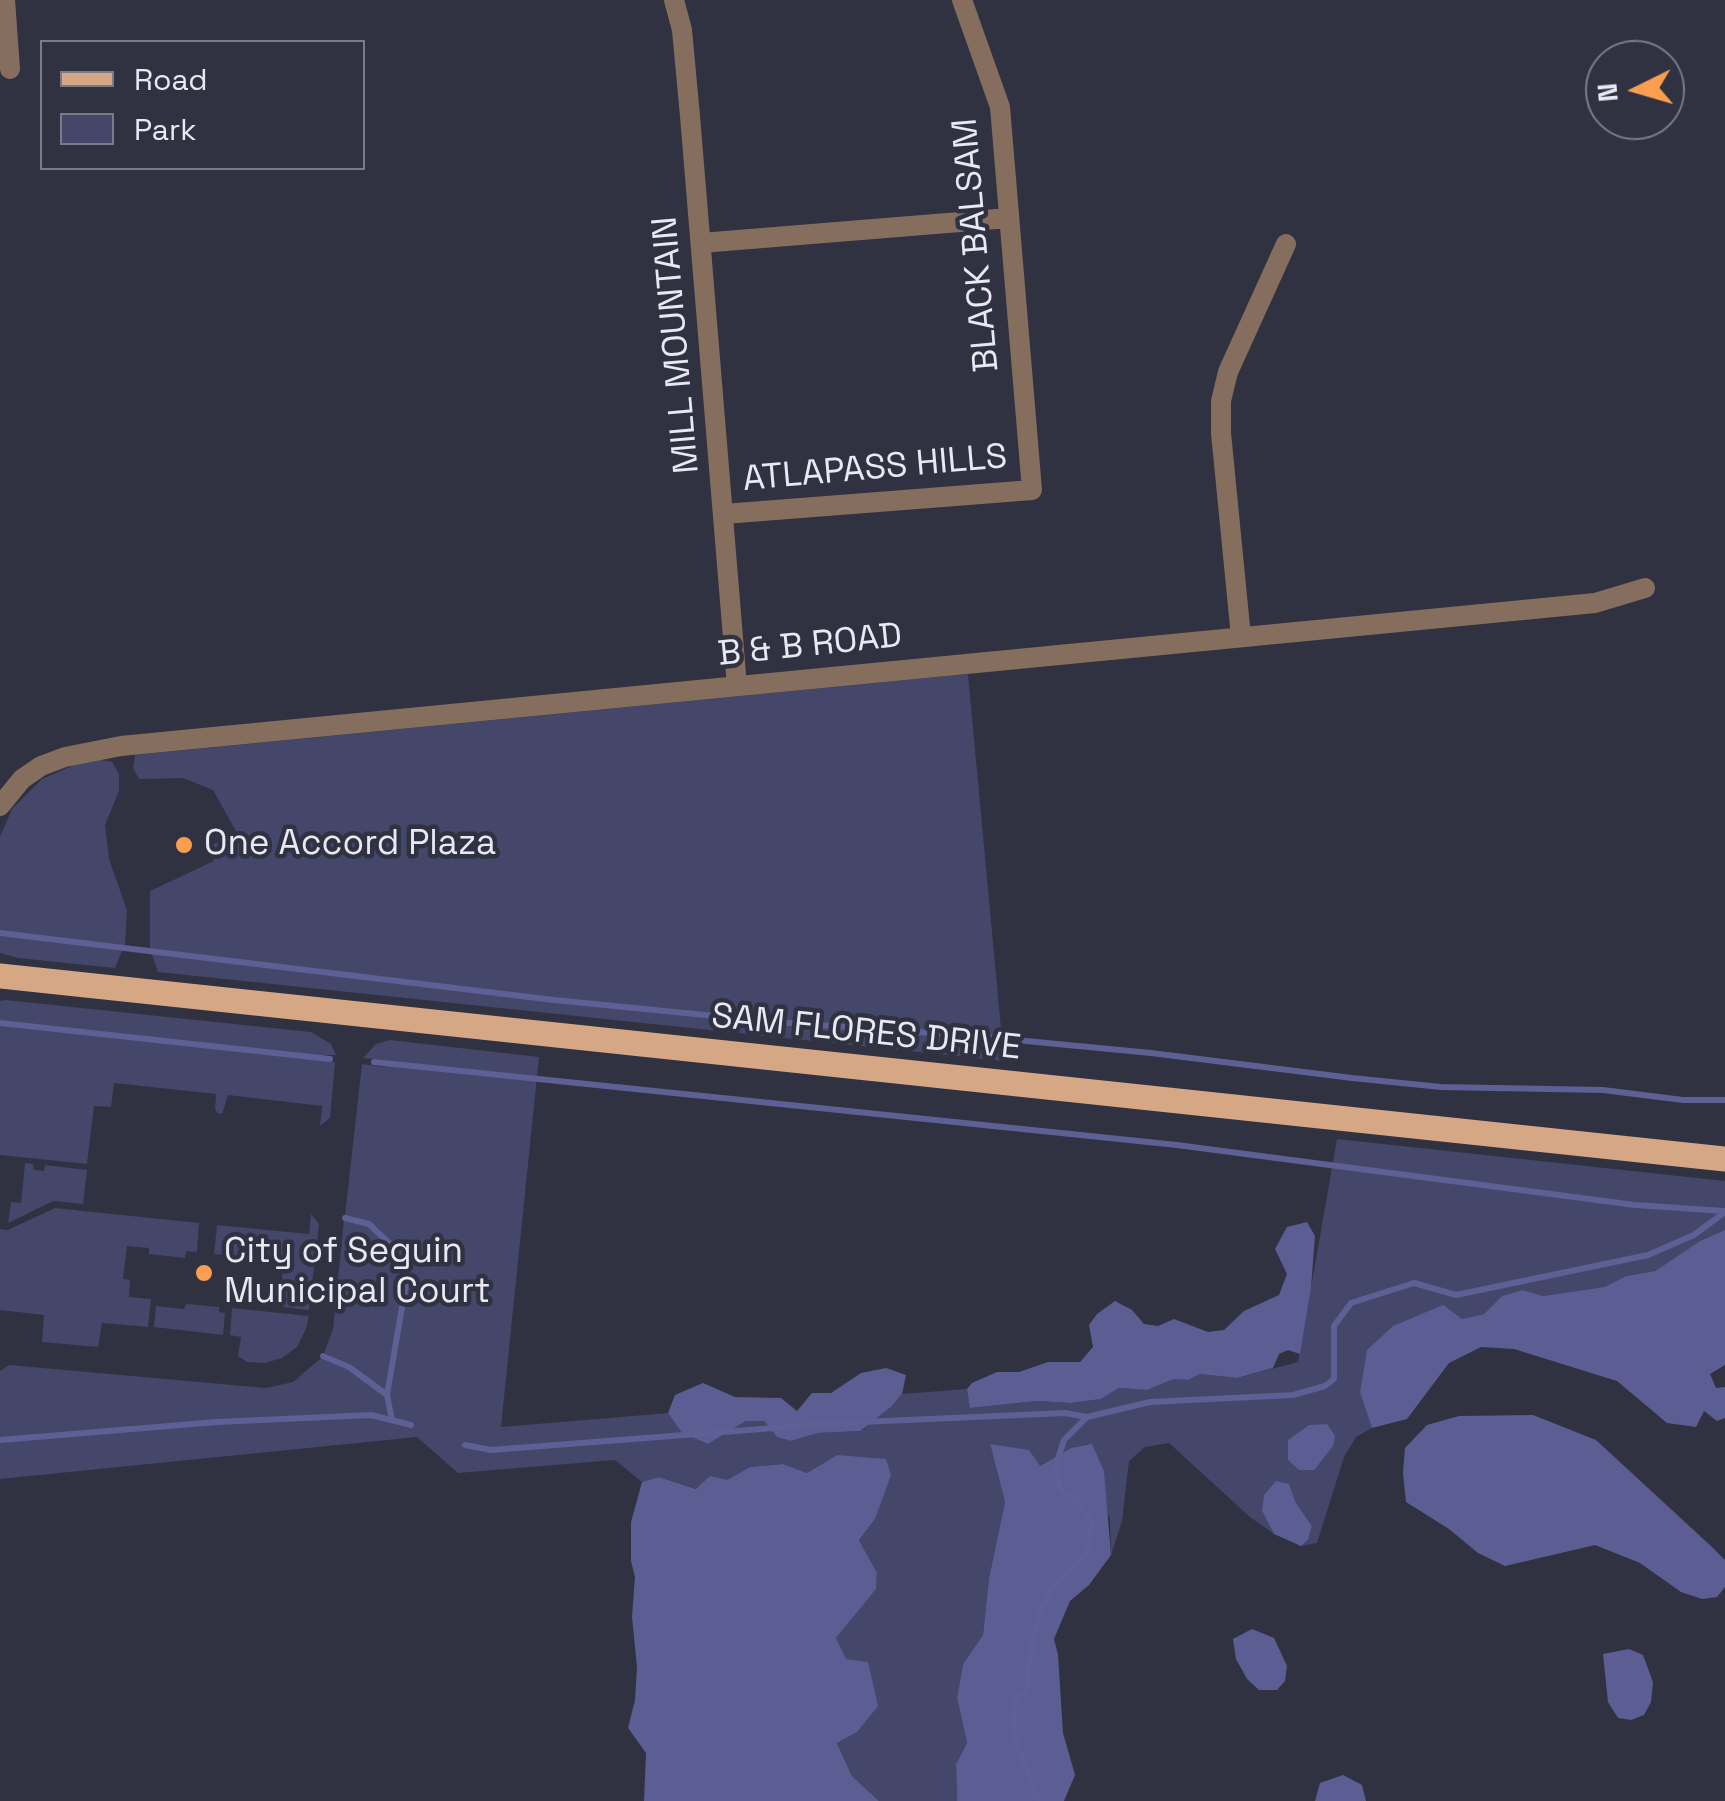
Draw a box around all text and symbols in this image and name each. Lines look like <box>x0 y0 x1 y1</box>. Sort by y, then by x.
legend <box>40 40 365 170</box>
north arrow <box>1585 40 1685 140</box>
text: Road <box>134 60 208 99</box>
text: N <box>1588 82 1626 103</box>
text: Park <box>134 110 196 149</box>
street label: BLACK BALSAM <box>945 116 1009 374</box>
street label: MILL MOUNTAIN <box>645 215 709 475</box>
street label: ATLAPASS HILLS <box>741 437 1009 501</box>
street label: B & B ROAD <box>716 615 904 677</box>
place label: One Accord Plaza <box>204 824 496 866</box>
marker: One Accord Plaza <box>173 834 195 856</box>
street label: SAM FLORES DRIVE <box>709 996 1023 1070</box>
place label: City of Seguin Municipal Court <box>224 1232 490 1314</box>
marker: City of Seguin Municipal Court <box>193 1262 215 1284</box>

